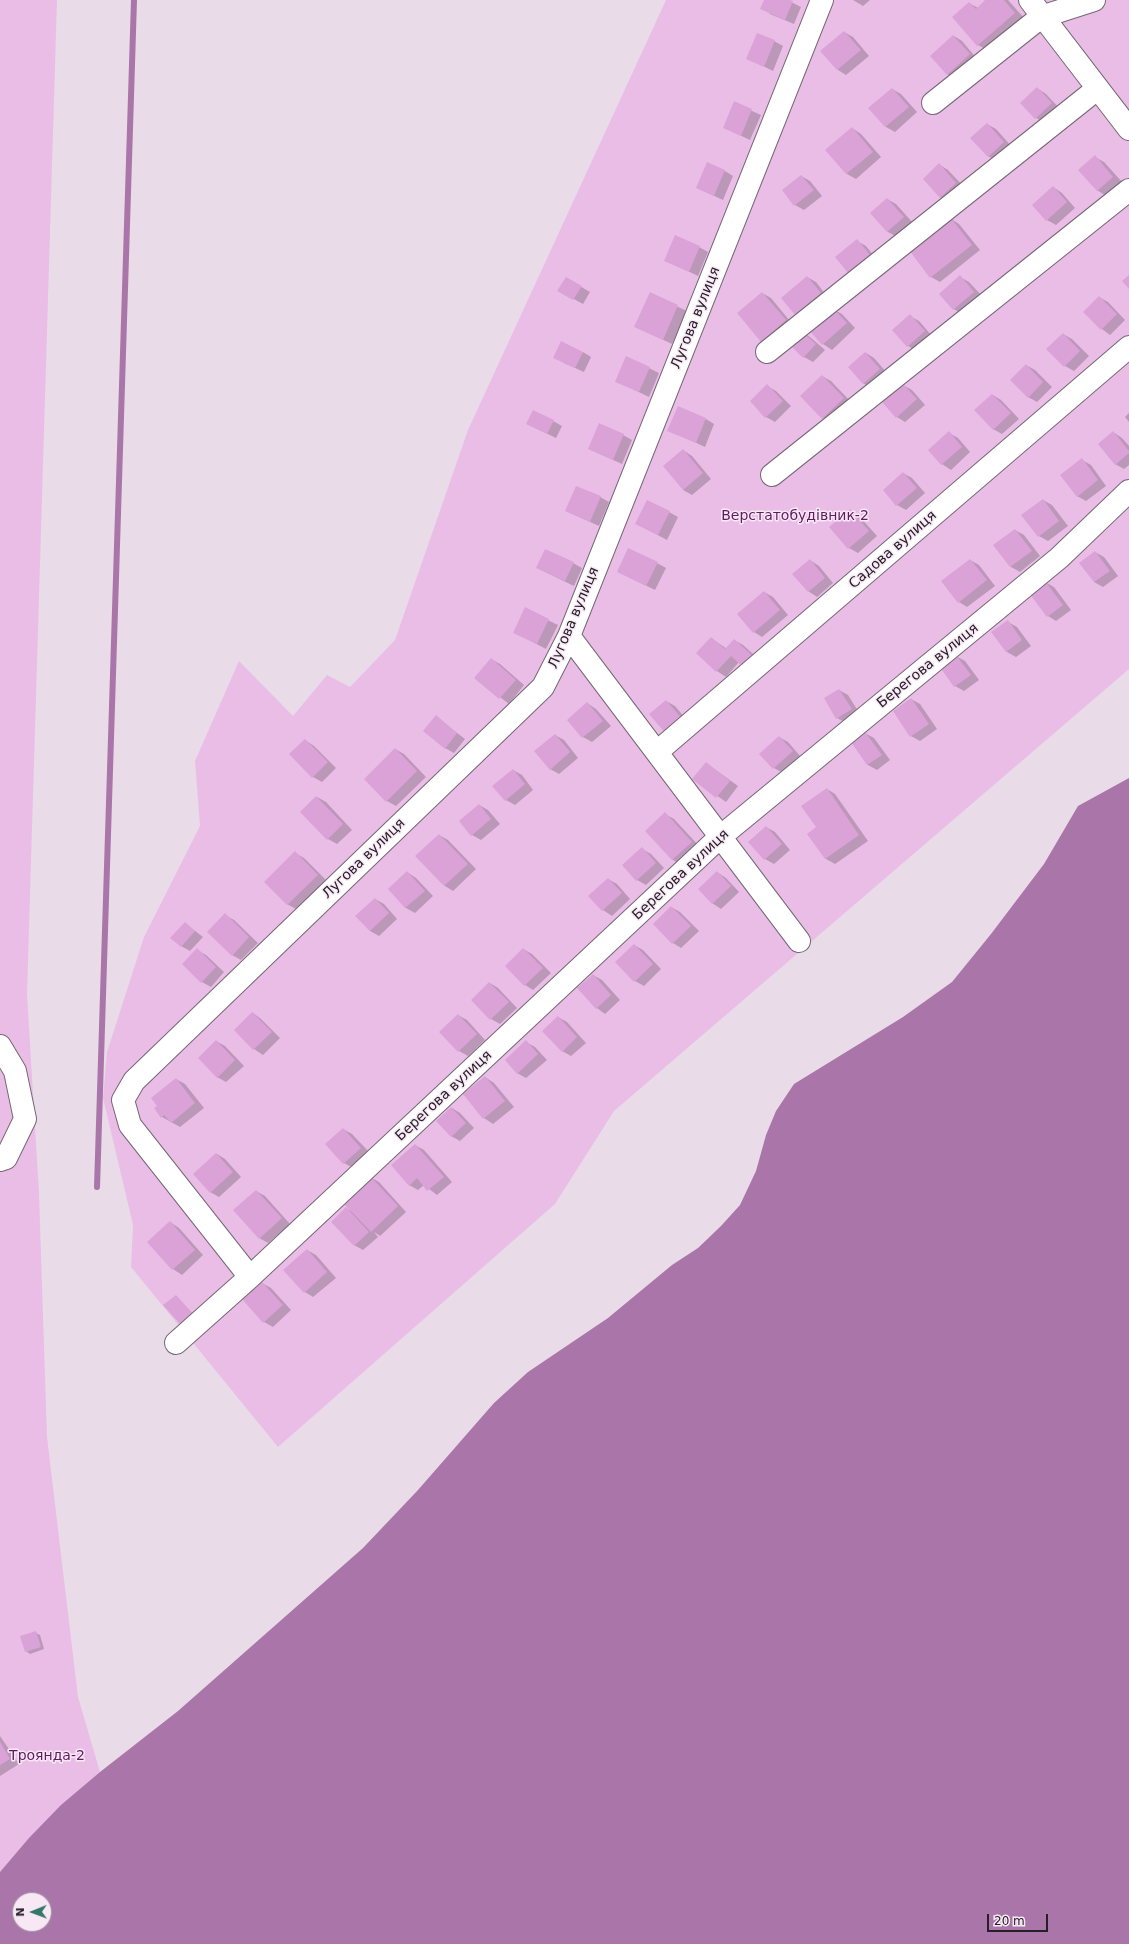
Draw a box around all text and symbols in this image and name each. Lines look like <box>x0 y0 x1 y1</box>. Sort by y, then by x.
street label: Лугова вулиця <box>668 265 724 371</box>
street label: Садова вулиця <box>846 507 940 593</box>
park label: Верстатобудівник-2 <box>721 508 869 524</box>
street label: Лугова вулиця <box>545 565 603 671</box>
street label: Берегова вулиця <box>874 620 982 712</box>
street label: Лугова вулиця <box>319 815 409 903</box>
street label: Берегова вулиця <box>629 826 733 924</box>
street label: Берегова вулиця <box>392 1047 496 1145</box>
park label: Троянда-2 <box>9 1748 85 1764</box>
north arrow <box>12 1892 52 1932</box>
scale bar <box>989 1906 1050 1932</box>
text: N <box>14 1907 27 1917</box>
text: 20 m <box>994 1914 1025 1928</box>

